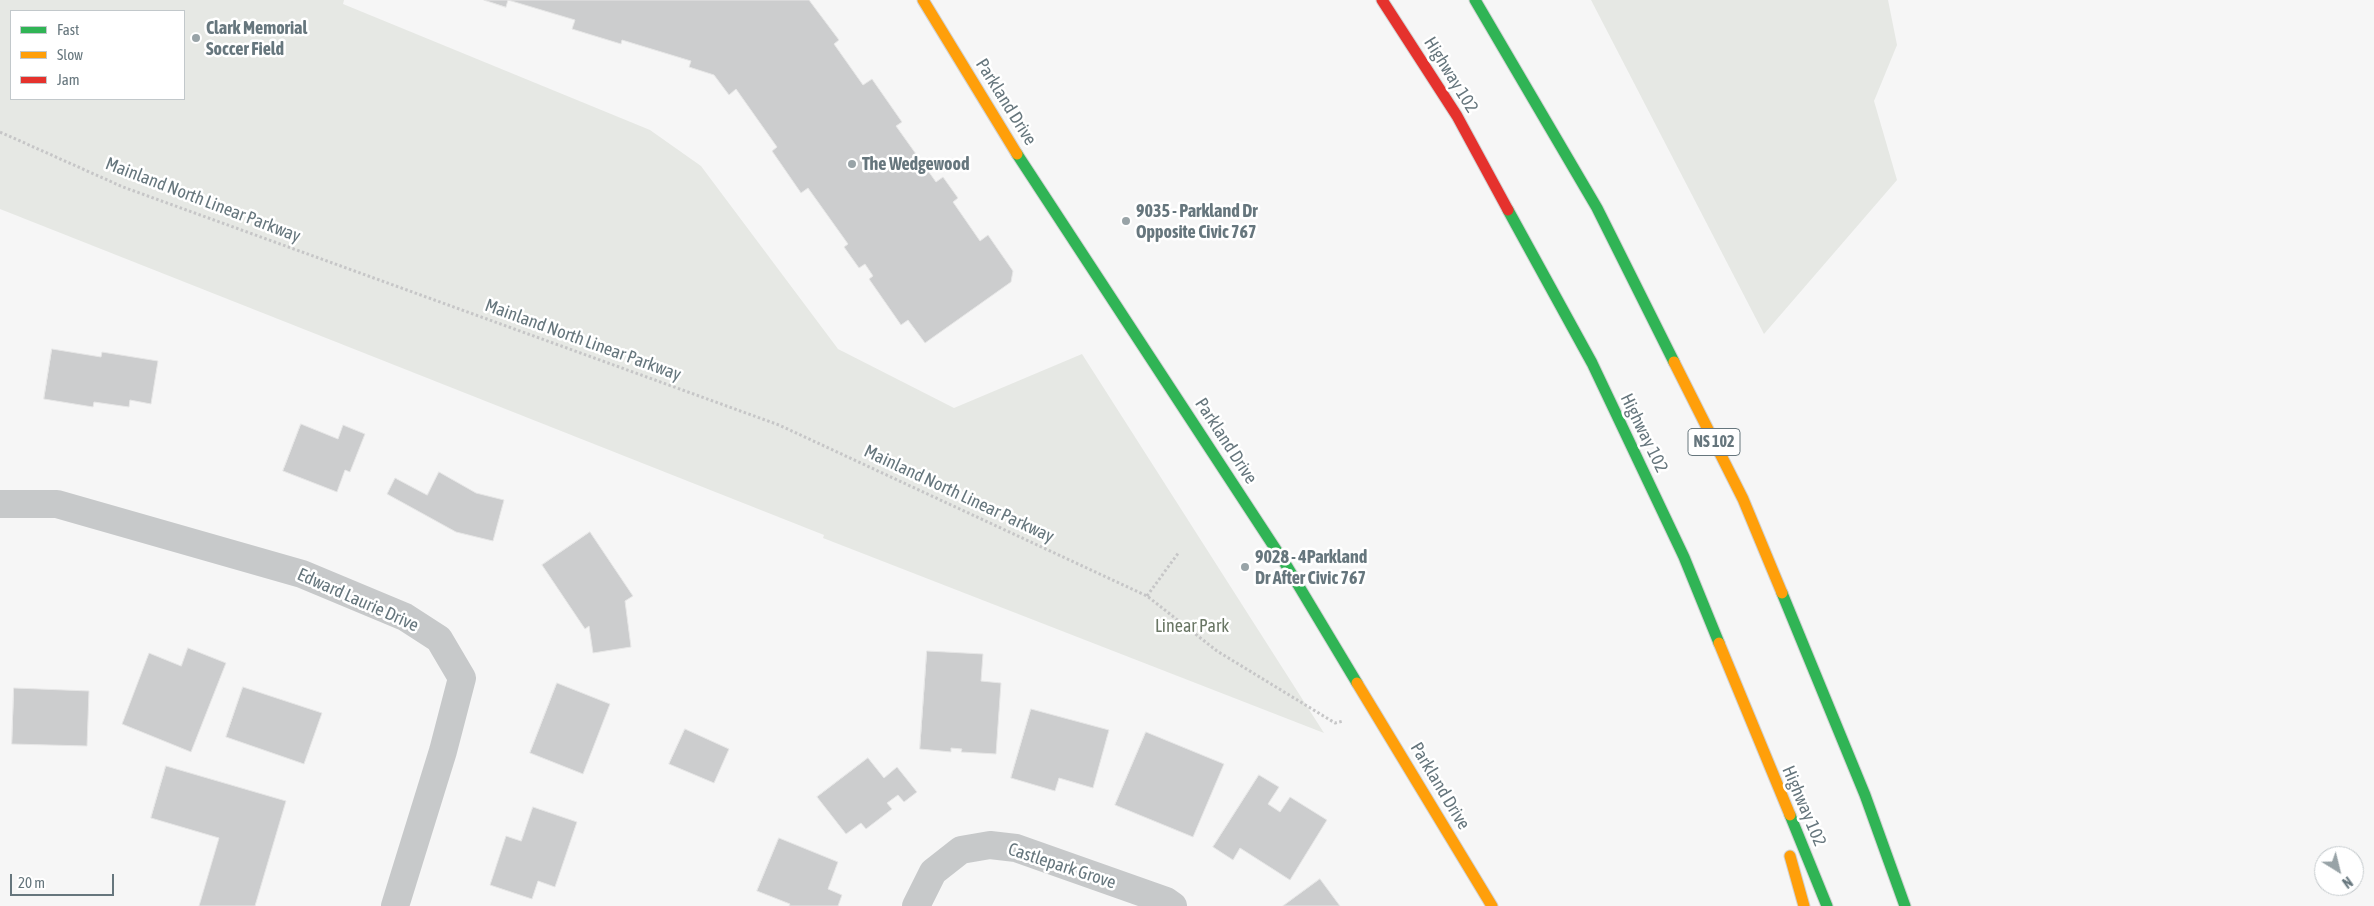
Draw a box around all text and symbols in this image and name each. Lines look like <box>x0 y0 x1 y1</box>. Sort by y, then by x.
legend <box>10 10 185 100</box>
place label: Clark Memorial Soccer Field <box>206 17 307 59</box>
text: Fast <box>57 21 79 38</box>
marker: Clark Memorial Soccer Field <box>190 32 202 44</box>
street label: Highway 102 <box>1419 33 1483 117</box>
text: Slow <box>57 46 83 63</box>
street label: Parkland Drive <box>971 55 1041 149</box>
text: Jam <box>57 71 80 88</box>
street label: Mainland North Linear Parkway <box>102 153 304 247</box>
place label: The Wedgewood <box>862 153 969 175</box>
marker: The Wedgewood <box>846 158 858 170</box>
place label: 9035 - Parkland Dr Opposite Civic 767 <box>1136 200 1258 242</box>
marker: 9035 - Parkland Dr Opposite Civic 767 <box>1120 215 1132 227</box>
street label: Mainland North Linear Parkway <box>482 294 684 386</box>
street label: Highway 102 <box>1616 390 1672 476</box>
street label: Parkland Drive <box>1190 394 1262 488</box>
road number: NS 102 <box>1688 428 1740 456</box>
street label: Mainland North Linear Parkway <box>860 440 1058 548</box>
place label: 9028 - 4Parkland Dr After Civic 767 <box>1255 546 1367 588</box>
marker: 9028 - 4Parkland Dr After Civic 767 <box>1239 561 1251 573</box>
street label: Edward Laurie Drive <box>294 564 422 636</box>
park label: Linear Park <box>1155 615 1229 637</box>
street label: Parkland Drive <box>1406 738 1474 834</box>
street label: Highway 102 <box>1777 763 1831 849</box>
street label: Castlepark Grove <box>1005 838 1119 894</box>
north arrow <box>2314 846 2364 896</box>
scale bar <box>12 864 116 896</box>
text: N <box>2339 873 2355 891</box>
text: 20 m <box>18 874 45 891</box>

